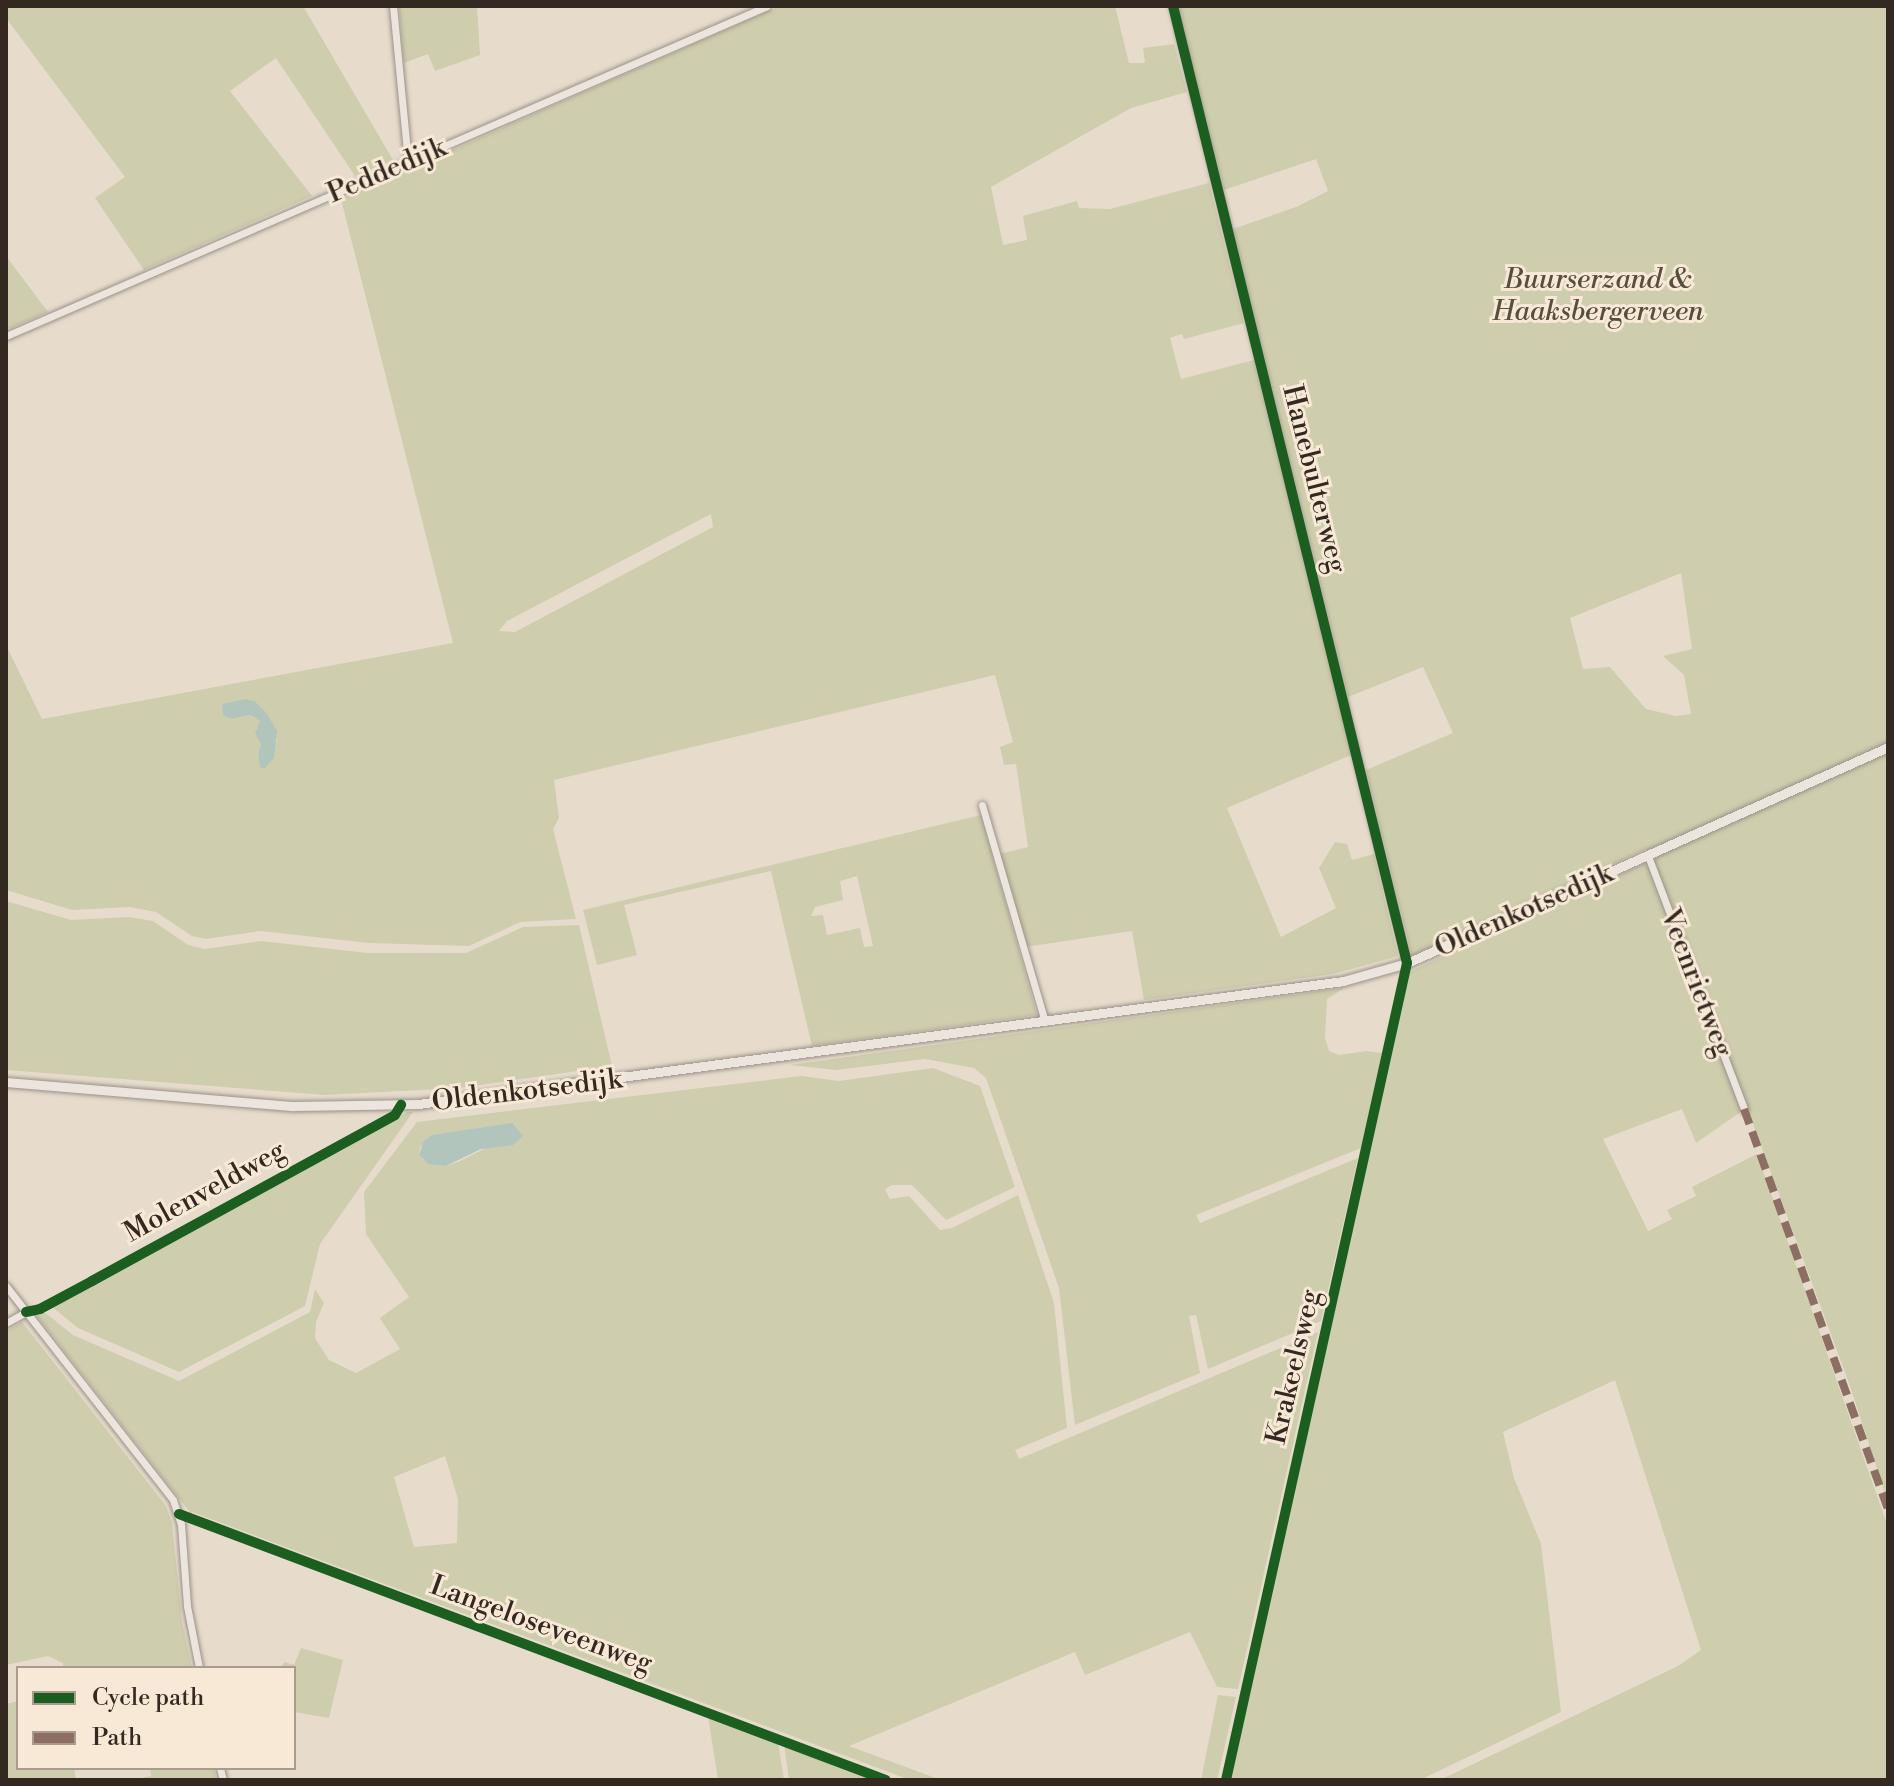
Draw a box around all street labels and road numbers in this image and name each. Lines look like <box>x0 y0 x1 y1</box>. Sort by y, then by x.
street label: Peddedijk <box>322 131 452 211</box>
street label: Hanebulterweg <box>1274 382 1354 576</box>
street label: Oldenkotsedijk <box>1430 857 1618 965</box>
street label: Veenrietweg <box>1652 904 1740 1062</box>
street label: Oldenkotsedijk <box>430 1063 624 1119</box>
street label: Molenveldweg <box>118 1134 292 1250</box>
street label: Krakeelsweg <box>1260 1286 1328 1448</box>
street label: Langeloseveenweg <box>425 1569 657 1681</box>

